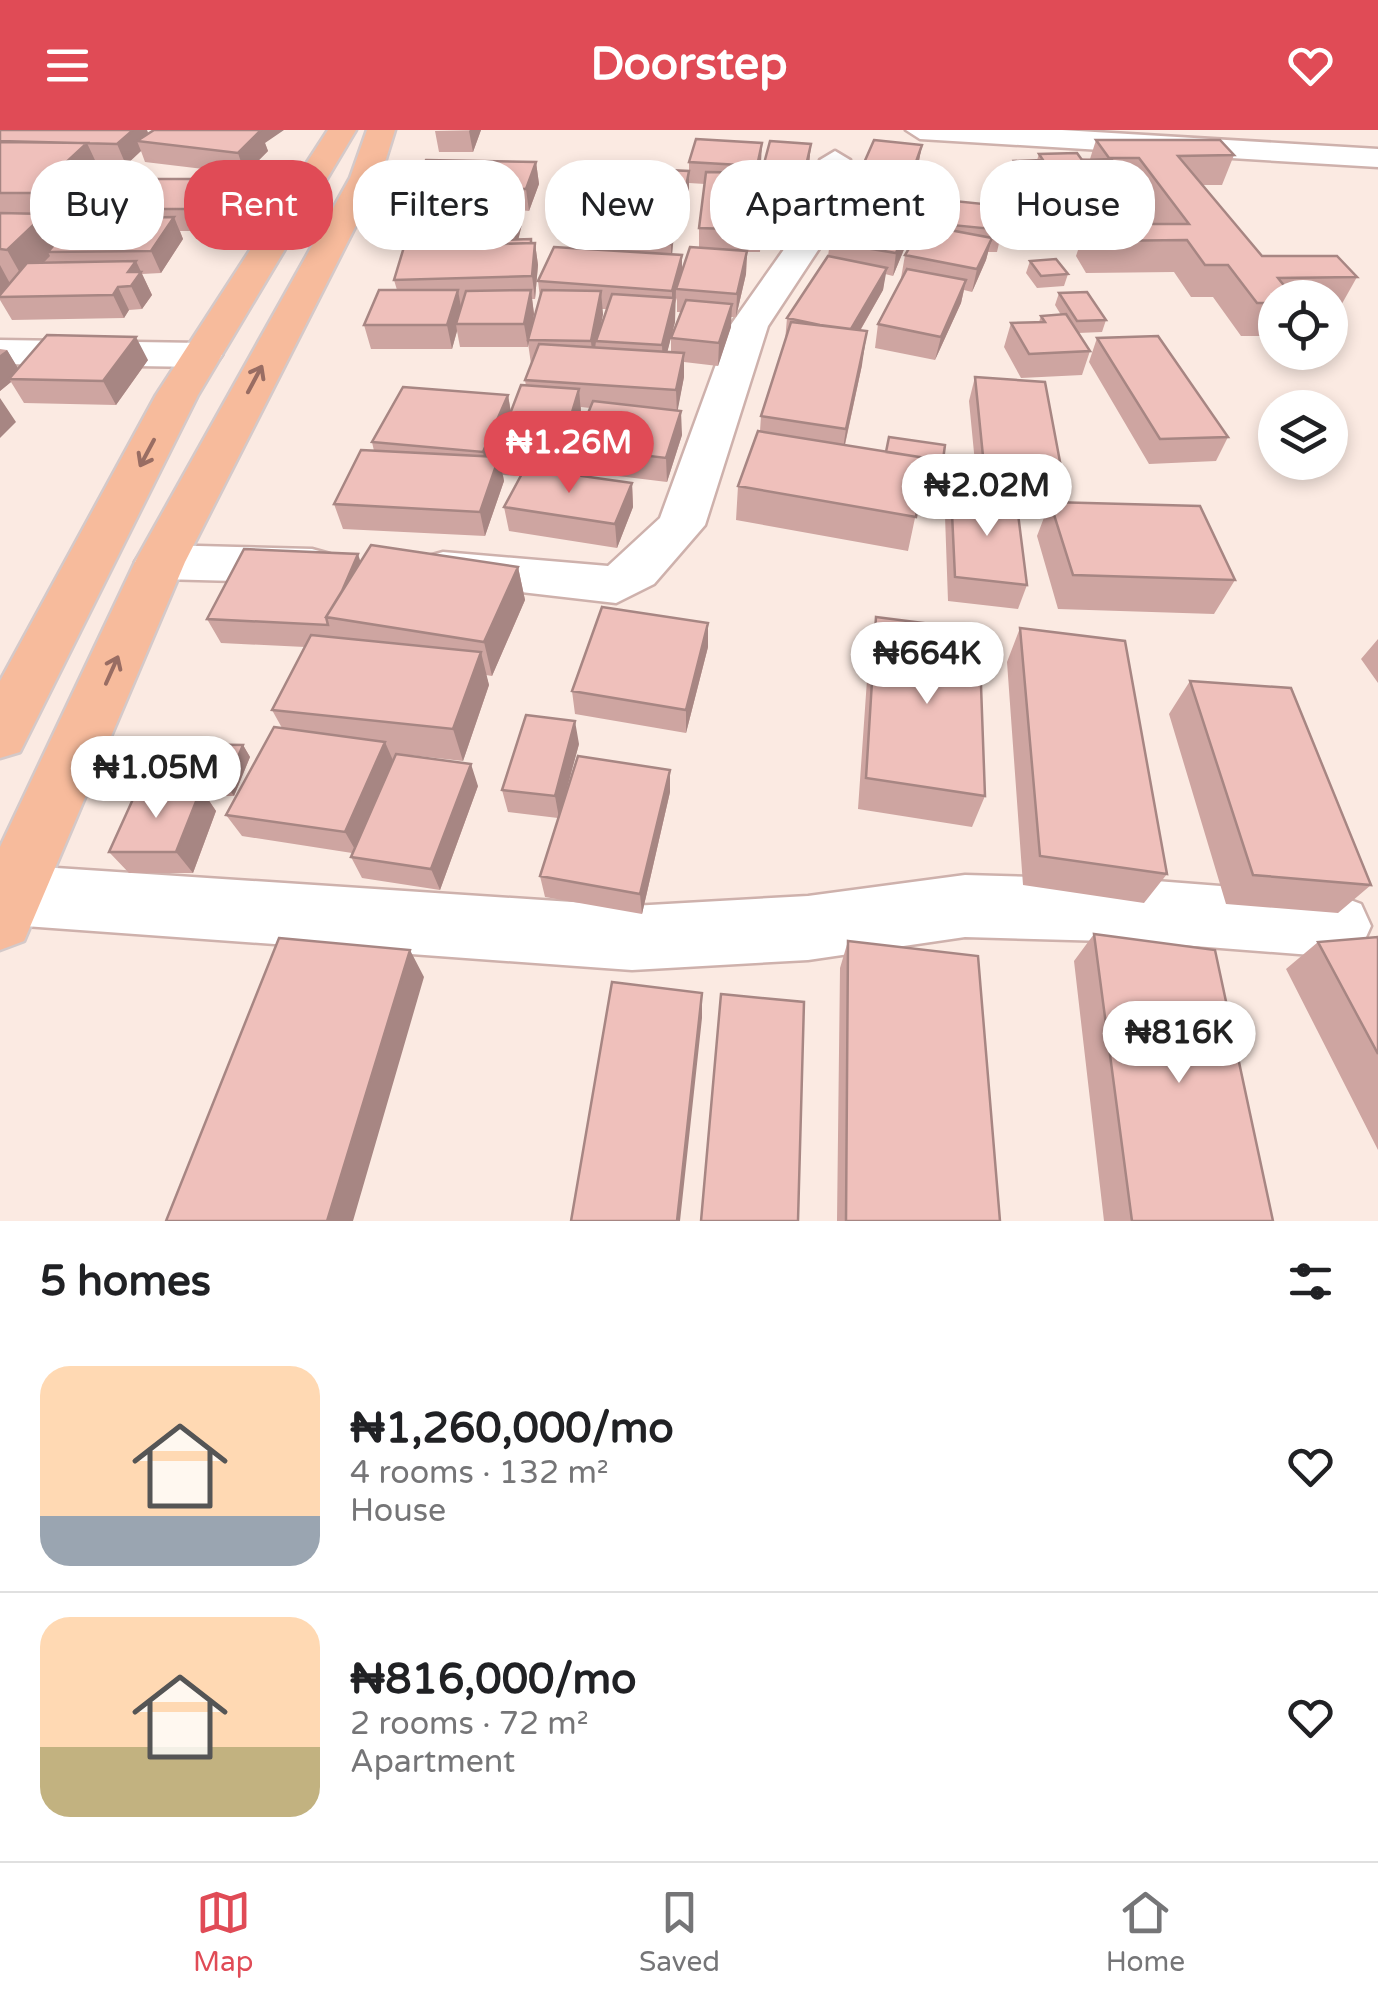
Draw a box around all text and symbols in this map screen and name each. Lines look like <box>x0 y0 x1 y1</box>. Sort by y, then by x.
icon: menu <box>40 38 95 93</box>
text: Doorstep <box>590 38 788 92</box>
icon: heart <box>1283 38 1338 93</box>
chip: Buy <box>30 160 164 250</box>
chip: Rent <box>184 160 333 250</box>
chip: Filters <box>353 160 525 250</box>
chip: New <box>545 160 690 250</box>
chip: Apartment <box>710 160 960 250</box>
chip: House <box>980 160 1155 250</box>
map controls <box>1258 280 1348 480</box>
button: locate <box>1258 280 1348 370</box>
one-way arrow <box>246 364 265 394</box>
button: layers <box>1258 390 1348 480</box>
pin: ₦1.26M <box>488 411 650 496</box>
text: ₦1.26M <box>506 424 632 462</box>
one-way arrow <box>137 438 156 468</box>
pin: ₦2.02M <box>906 454 1068 539</box>
text: ₦2.02M <box>924 467 1050 505</box>
pin: ₦664K <box>857 622 997 707</box>
text: ₦664K <box>873 635 981 673</box>
one-way arrow <box>104 655 122 686</box>
pin: ₦1.05M <box>75 736 237 821</box>
text: ₦1.05M <box>93 749 219 787</box>
pin: ₦816K <box>1109 1001 1249 1086</box>
text: ₦816K <box>1125 1014 1233 1052</box>
icon: filters <box>1283 1254 1338 1309</box>
text: 5 homes <box>40 1256 211 1307</box>
text: ₦1,260,000/mo <box>350 1403 674 1454</box>
icon: home <box>120 1406 240 1526</box>
icon: heart <box>1283 1439 1338 1494</box>
text: 4 rooms · 132 m² <box>350 1454 609 1492</box>
text: House <box>350 1492 446 1530</box>
text: ₦816,000/mo <box>350 1654 636 1705</box>
icon: home <box>120 1657 240 1777</box>
icon: heart <box>1283 1690 1338 1745</box>
text: 2 rooms · 72 m² <box>350 1705 589 1743</box>
text: Apartment <box>350 1743 515 1781</box>
tab: Map <box>193 1885 253 1979</box>
tab: Saved <box>639 1885 720 1979</box>
tab: Home <box>1106 1885 1185 1979</box>

